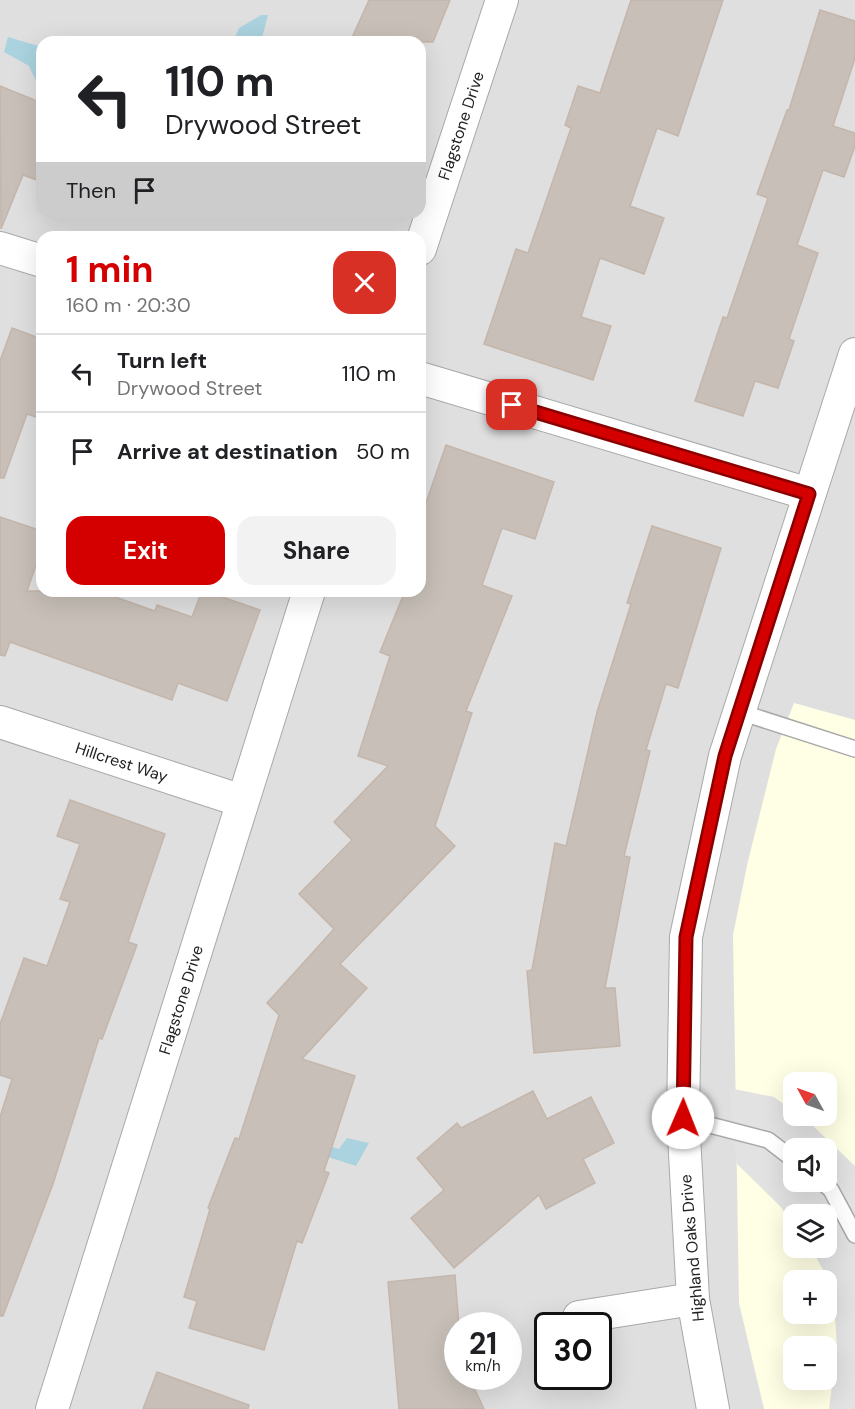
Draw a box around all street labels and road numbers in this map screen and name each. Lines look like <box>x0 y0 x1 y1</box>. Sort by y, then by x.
street label: Flagstone Drive <box>433 68 488 183</box>
street label: Hillcrest Way <box>73 737 171 787</box>
street label: Flagstone Drive <box>154 942 208 1057</box>
street label: Highland Oaks Drive <box>675 1174 709 1322</box>

